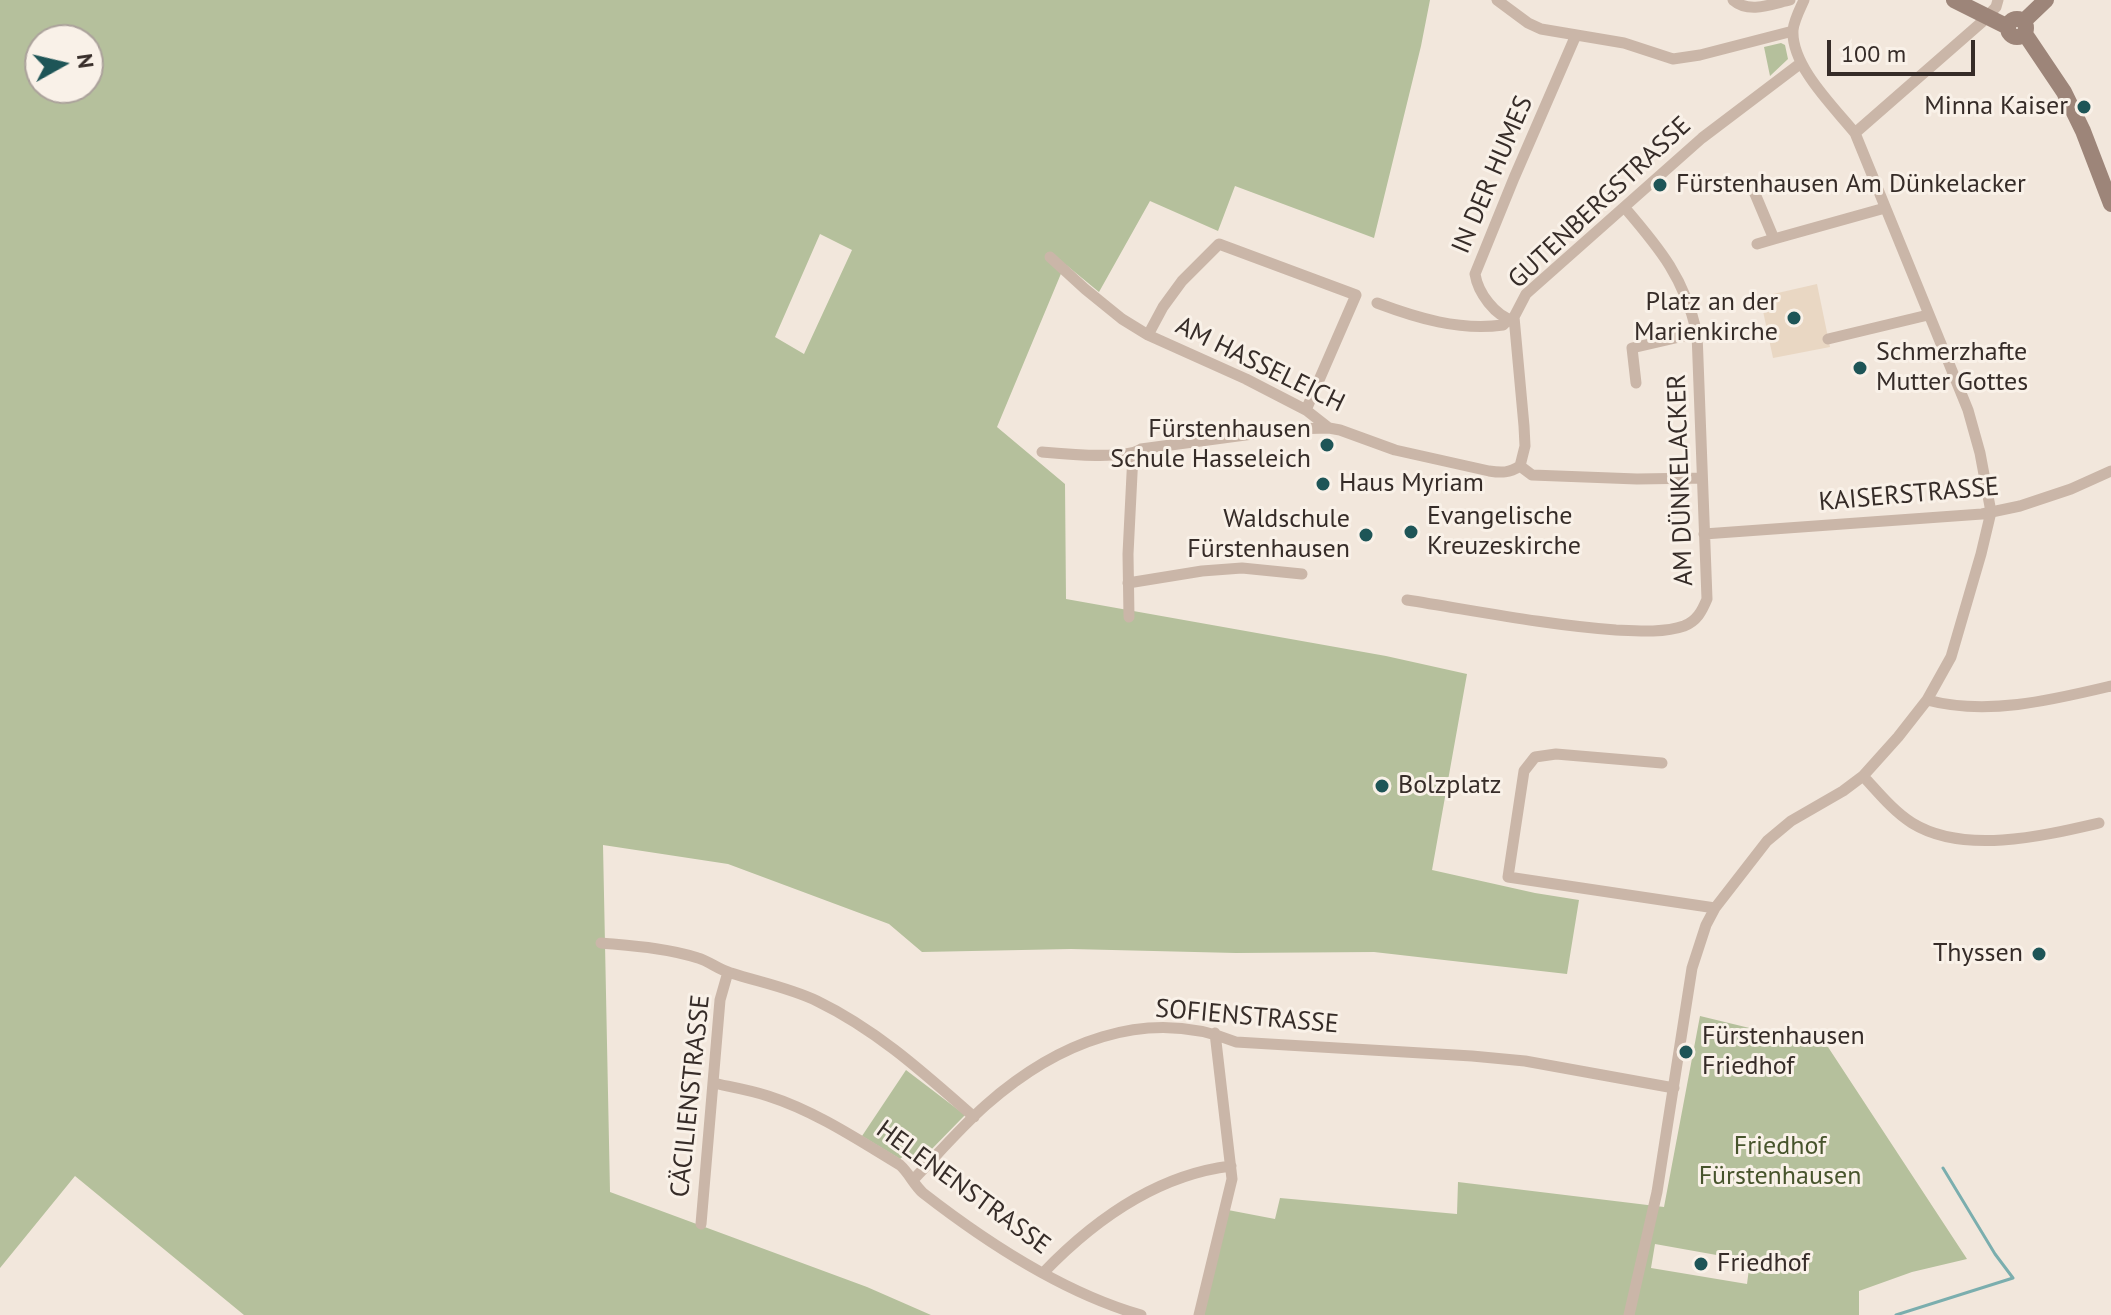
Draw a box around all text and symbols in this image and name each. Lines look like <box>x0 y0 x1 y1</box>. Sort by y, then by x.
north arrow <box>24 24 104 104</box>
scale bar <box>1831 24 1979 74</box>
text: 100 m <box>1841 38 1906 69</box>
text: N <box>71 52 101 70</box>
place label: Minna Kaiser <box>1924 91 2068 123</box>
street label: IN DER HUMES <box>1446 92 1540 258</box>
marker: Minna Kaiser <box>2075 98 2093 116</box>
street label: GUTENBERGSTRASSE <box>1502 110 1698 296</box>
place label: Fürstenhausen Am Dünkelacker <box>1676 169 2026 201</box>
marker: Fürstenhausen Am Dünkelacker <box>1651 176 1669 194</box>
place label: Platz an der Marienkirche <box>1634 287 1778 348</box>
marker: Platz an der Marienkirche <box>1785 309 1803 327</box>
street label: AM HASSELEICH <box>1170 311 1350 419</box>
place label: Schmerzhafte Mutter Gottes <box>1876 337 2028 398</box>
marker: Schmerzhafte Mutter Gottes <box>1851 359 1869 377</box>
street label: AM DÜNKELACKER <box>1662 373 1700 587</box>
place label: Fürstenhausen Schule Hasseleich <box>1110 414 1311 476</box>
marker: Fürstenhausen Schule Hasseleich <box>1318 436 1336 454</box>
place label: Haus Myriam <box>1339 468 1484 500</box>
street label: KAISERSTRASSE <box>1818 472 2000 518</box>
marker: Haus Myriam <box>1314 475 1332 493</box>
place label: Evangelische Kreuzeskirche <box>1427 501 1581 562</box>
place label: Waldschule Fürstenhausen <box>1187 504 1350 566</box>
marker: Evangelische Kreuzeskirche <box>1402 523 1420 541</box>
marker: Waldschule Fürstenhausen <box>1357 526 1375 544</box>
place label: Bolzplatz <box>1398 770 1501 802</box>
marker: Bolzplatz <box>1373 777 1391 795</box>
place label: Thyssen <box>1933 938 2023 970</box>
marker: Thyssen <box>2030 945 2048 963</box>
street label: CÄCILIENSTRASSE <box>665 993 717 1199</box>
street label: SOFIENSTRASSE <box>1154 993 1340 1041</box>
place label: Fürstenhausen Friedhof <box>1702 1021 1865 1082</box>
marker: Fürstenhausen Friedhof <box>1677 1043 1695 1061</box>
street label: HELENENSTRASSE <box>870 1114 1056 1262</box>
park label: Friedhof Fürstenhausen <box>1699 1131 1861 1192</box>
place label: Friedhof <box>1717 1248 1810 1280</box>
marker: Friedhof <box>1692 1255 1710 1273</box>

